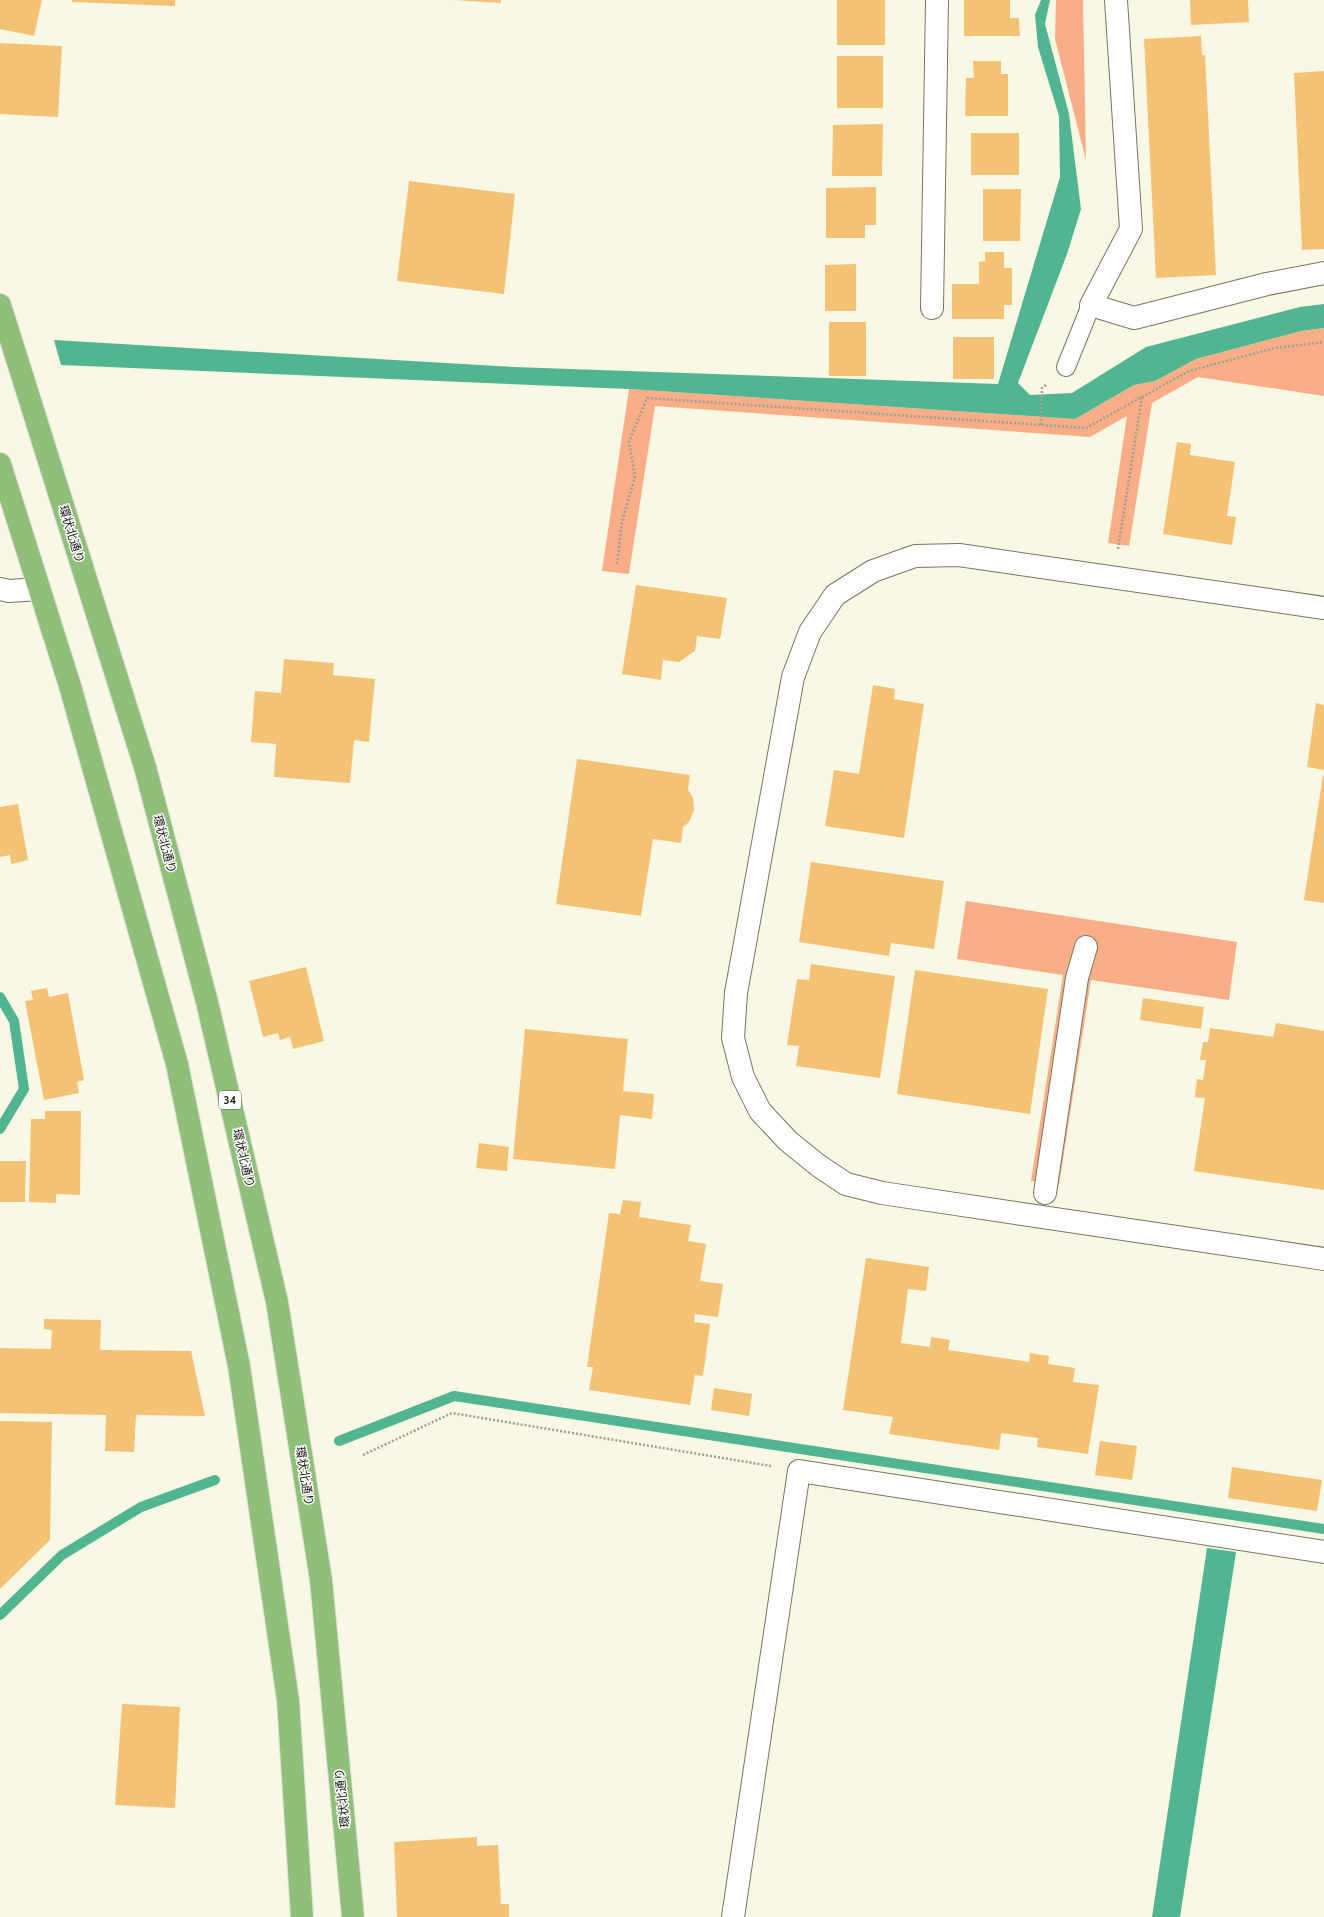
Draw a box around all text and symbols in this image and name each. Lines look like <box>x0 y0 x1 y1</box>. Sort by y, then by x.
street label: 環状北通り <box>56 503 88 565</box>
street label: 環状北通り <box>150 813 180 875</box>
road number: 34 <box>219 1091 241 1109</box>
street label: 環状北通り <box>230 1127 258 1189</box>
street label: 環状北通り <box>293 1445 317 1507</box>
street label: 環状北通り <box>331 1767 353 1829</box>

